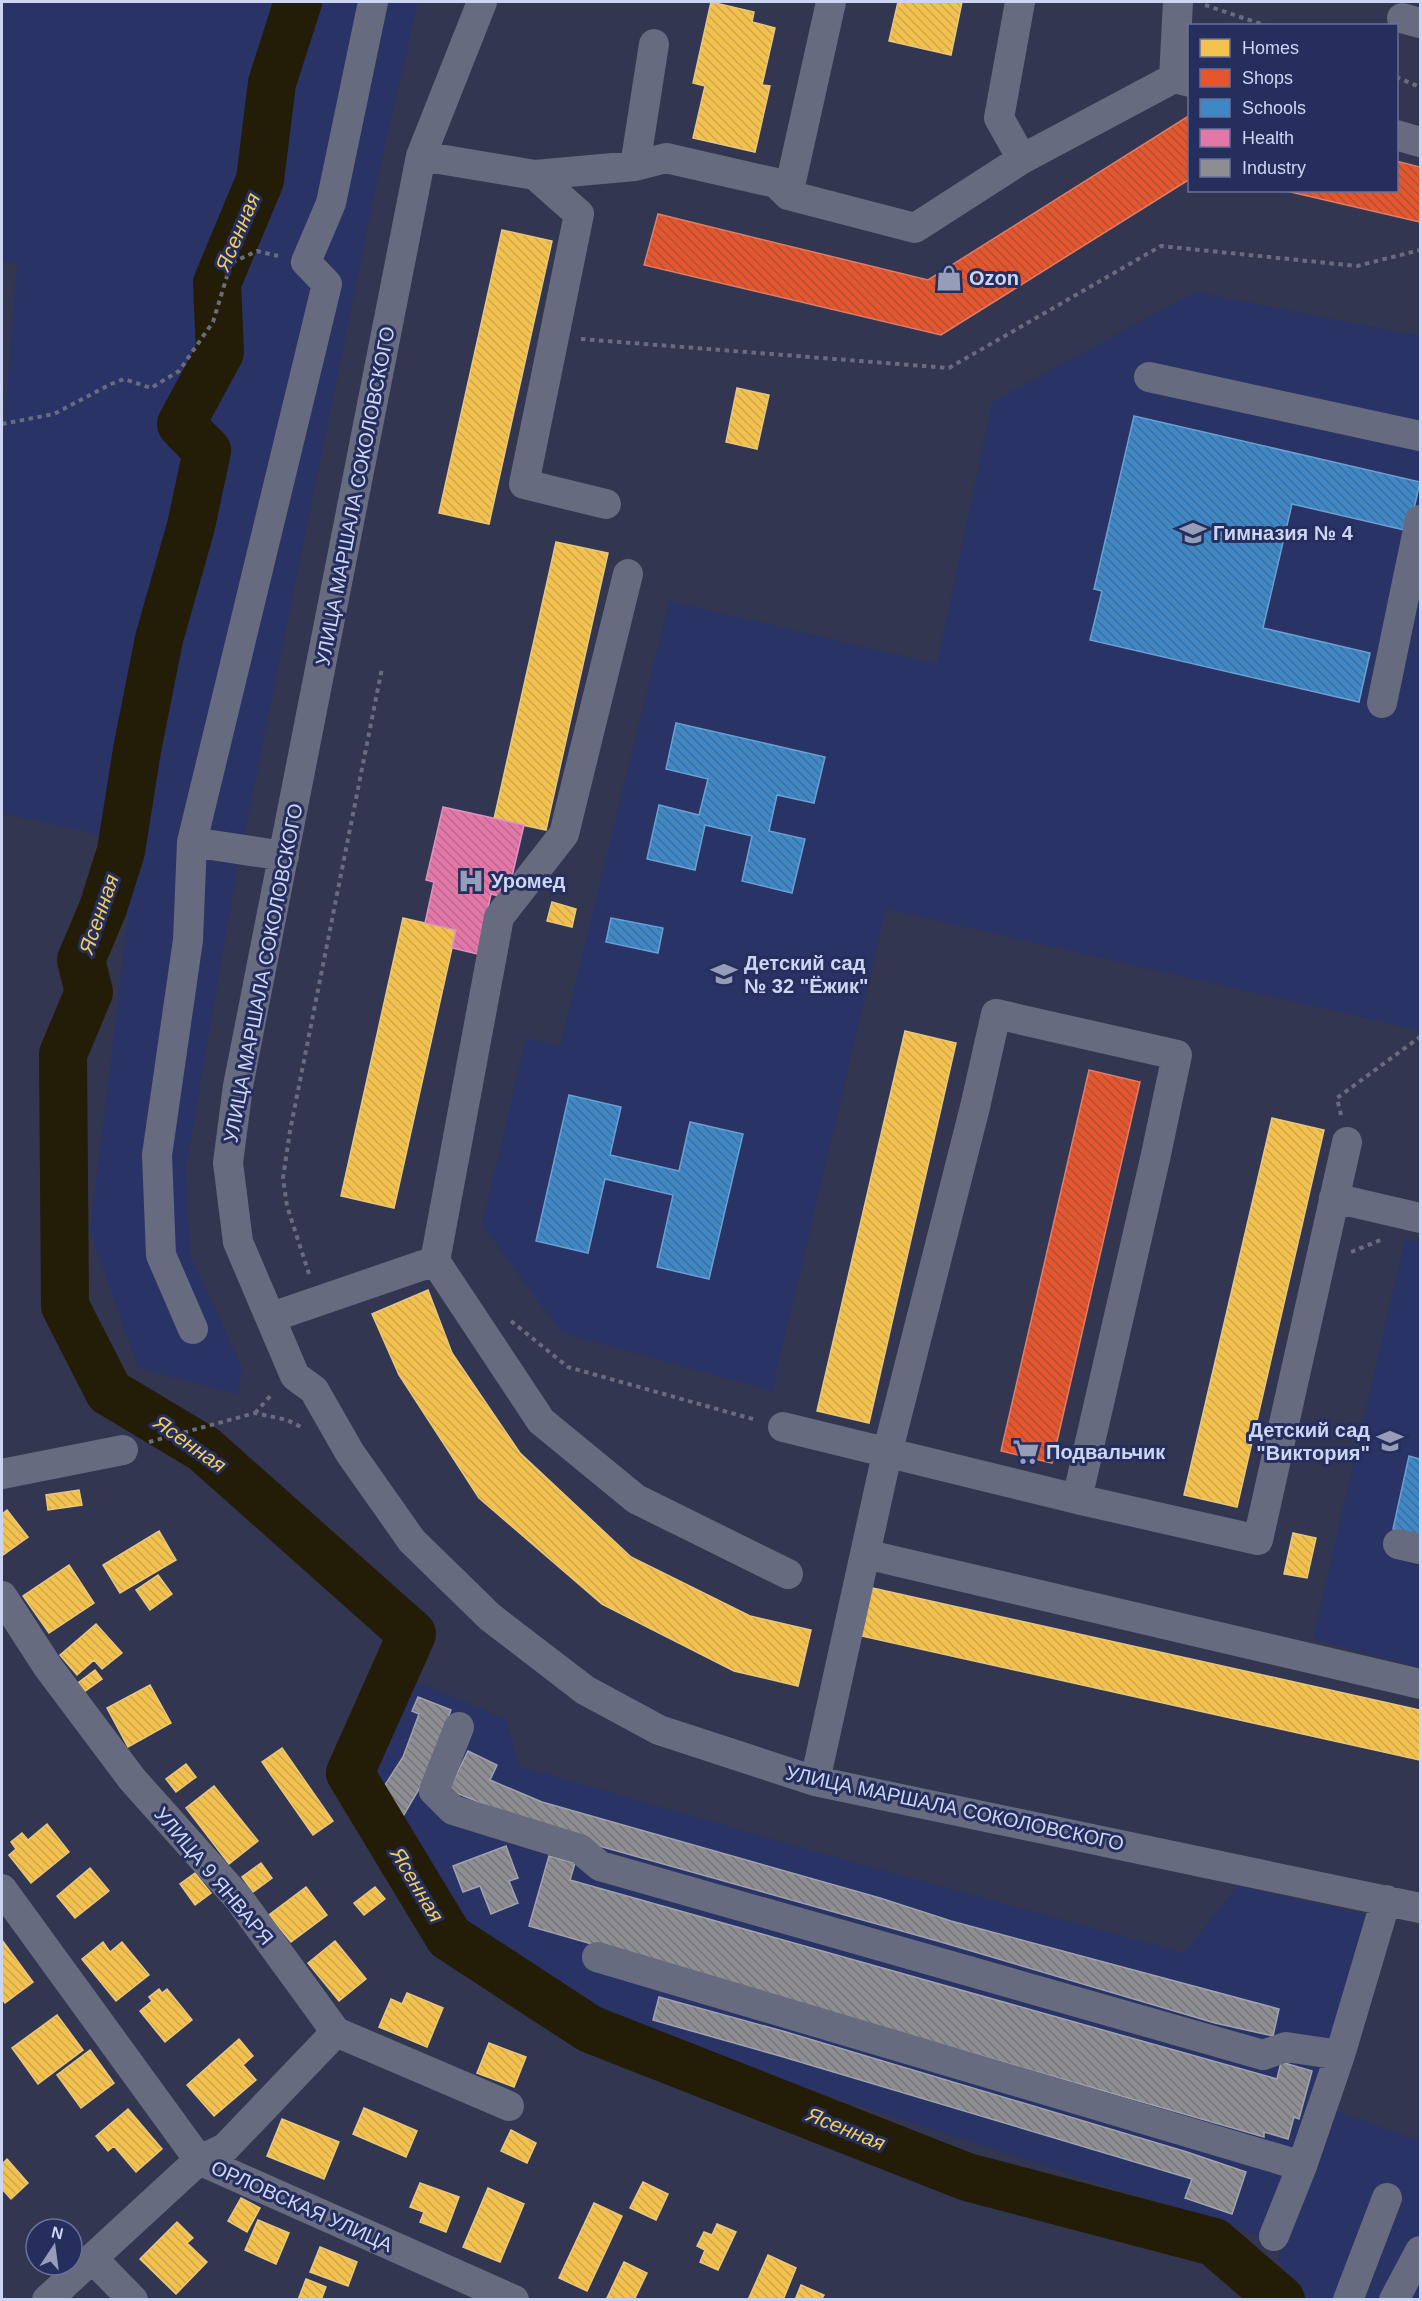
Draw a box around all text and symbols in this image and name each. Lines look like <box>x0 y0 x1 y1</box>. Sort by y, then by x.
legend <box>1188 24 1398 192</box>
text: Homes <box>1242 38 1299 58</box>
text: Shops <box>1242 68 1293 88</box>
text: Schools <box>1242 98 1306 118</box>
text: Health <box>1242 128 1294 148</box>
text: Industry <box>1242 158 1306 178</box>
water label: Ясенная <box>210 189 264 275</box>
shop icon: Ozon <box>934 263 964 293</box>
place label: Ozon <box>969 267 1019 289</box>
street label: УЛИЦА МАРШАЛА СОКОЛОВСКОГО <box>311 325 399 667</box>
school or university icon: Гимназия № 4 <box>1178 518 1208 548</box>
place label: Гимназия № 4 <box>1213 522 1354 544</box>
street label: УЛИЦА МАРШАЛА СОКОЛОВСКОГО <box>219 802 307 1144</box>
hospital icon: Уромед <box>456 866 486 896</box>
place label: Уромед <box>491 870 566 892</box>
water label: Ясенная <box>74 871 123 958</box>
place label: Детский сад № 32 "Ёжик" <box>744 952 868 997</box>
school or university icon: Детский сад № 32 "Ёжик" <box>709 959 739 989</box>
water label: Ясенная <box>149 1410 231 1477</box>
place label: Детский сад "Виктория" <box>1249 1419 1370 1464</box>
school or university icon: Детский сад "Виктория" <box>1375 1426 1405 1456</box>
supermarket icon: Подвальчик <box>1011 1437 1041 1467</box>
place label: Подвальчик <box>1046 1441 1166 1463</box>
street label: УЛИЦА МАРШАЛА СОКОЛОВСКОГО <box>784 1761 1126 1855</box>
street label: УЛИЦА 9 ЯНВАРЯ <box>150 1803 278 1949</box>
water label: Ясенная <box>386 1843 449 1926</box>
water label: Ясенная <box>803 2102 889 2155</box>
street label: ОРЛОВСКАЯ УЛИЦА <box>208 2156 397 2256</box>
north arrow <box>24 2217 84 2277</box>
text: N <box>50 2223 65 2242</box>

